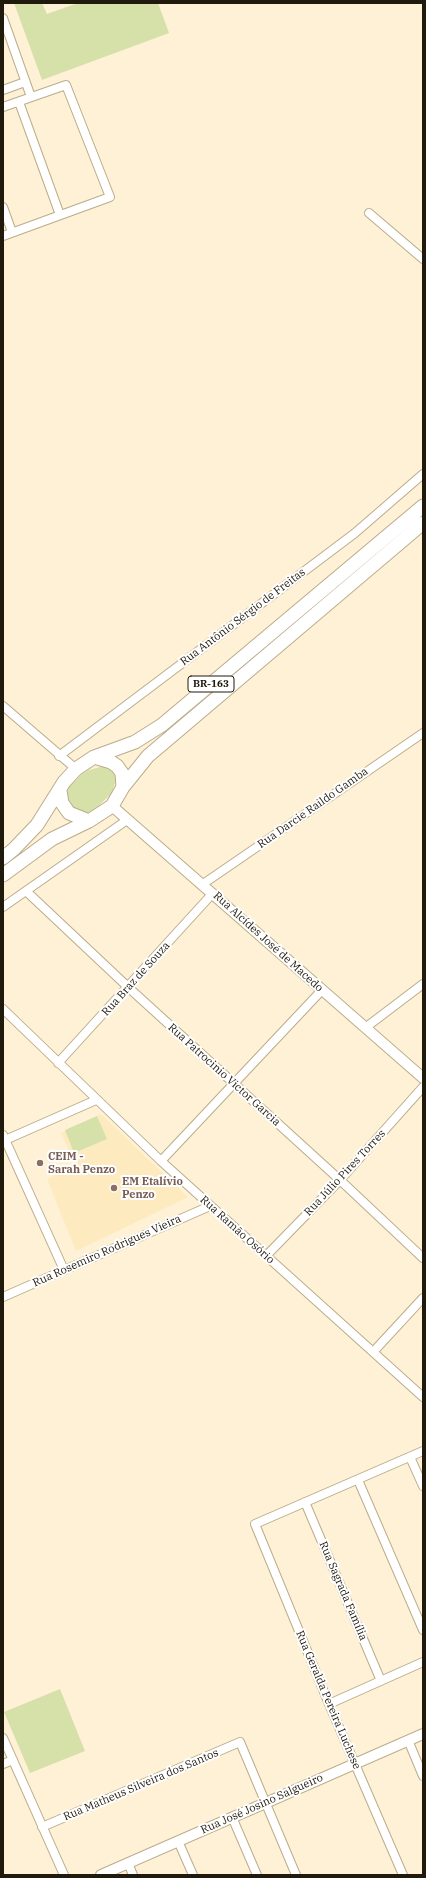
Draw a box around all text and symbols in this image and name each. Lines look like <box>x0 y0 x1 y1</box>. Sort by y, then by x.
street label: Rua Antônio Sérgio de Freitas <box>178 566 308 668</box>
road number: BR-163 <box>188 676 234 692</box>
street label: Rua Darcie Raildo Gamba <box>255 765 371 851</box>
street label: Rua Alcídes José de Macedo <box>210 889 326 995</box>
street label: Rua Braz de Souza <box>99 939 173 1019</box>
street label: Rua Patrocinio Victor Garcia <box>165 1021 283 1129</box>
street label: Rua Júlio Pires Torres <box>302 1127 388 1219</box>
place label: CEIM - Sarah Penzo <box>48 1150 115 1176</box>
marker: CEIM - Sarah Penzo <box>35 1158 45 1168</box>
place label: EM Etalívio Penzo <box>122 1175 183 1201</box>
marker: EM Etalívio Penzo <box>109 1183 119 1193</box>
street label: Rua Ramão Osório <box>197 1193 277 1267</box>
street label: Rua Rosemiro Rodrigues Vieira <box>31 1212 183 1290</box>
street label: Rua Sagrada Família <box>316 1539 370 1643</box>
street label: Rua Geralda Pereira Luchese <box>293 1629 363 1771</box>
street label: Rua Matheus Silveira dos Santos <box>62 1746 220 1824</box>
street label: Rua José Josino Salgueiro <box>199 1771 325 1837</box>

